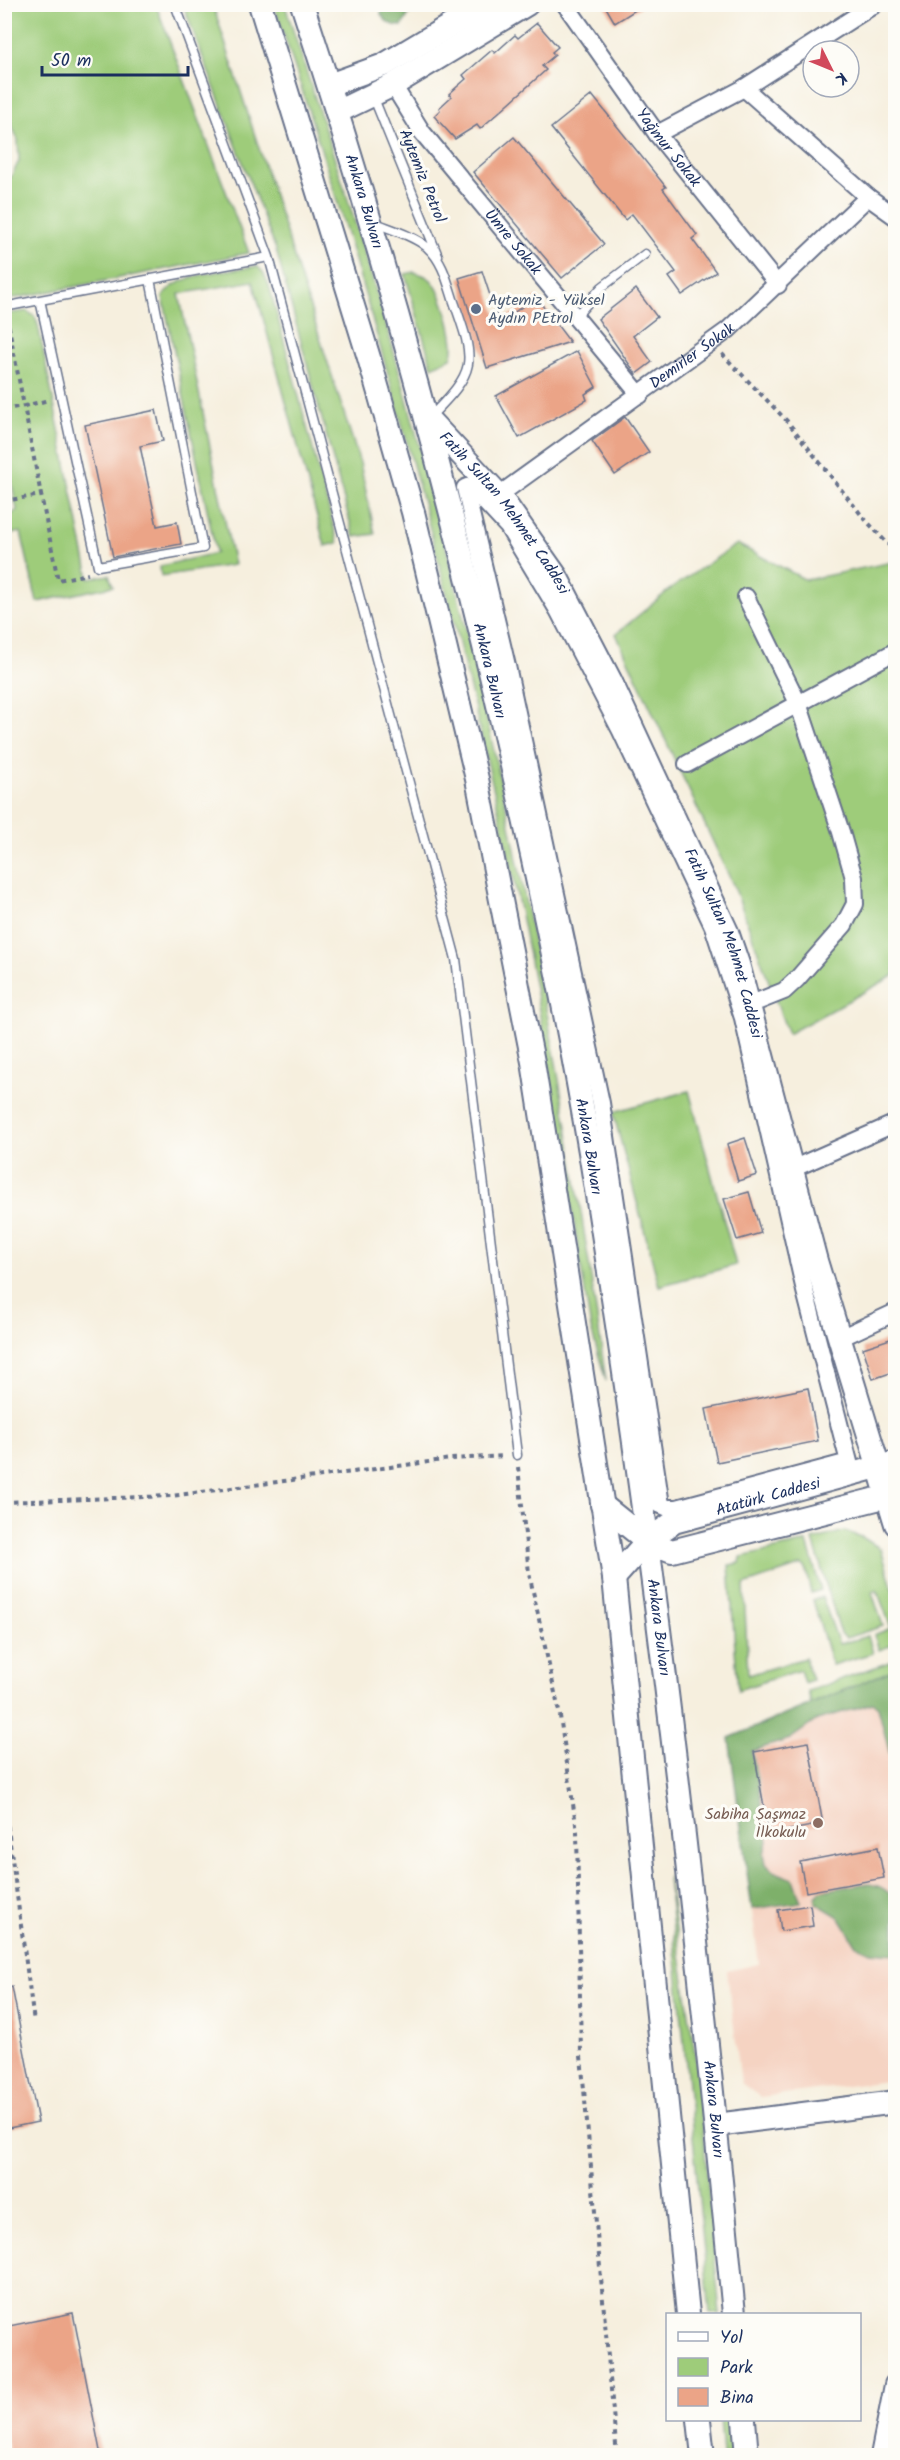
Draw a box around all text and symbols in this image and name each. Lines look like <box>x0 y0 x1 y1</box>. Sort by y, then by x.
scale bar <box>42 39 188 77</box>
north arrow <box>801 39 861 99</box>
text: 50 m <box>51 47 91 76</box>
text: K <box>828 66 853 91</box>
street label: Yağmur Sokak <box>630 103 708 193</box>
street label: Aytemiz Petrol <box>392 125 452 227</box>
street label: Ankara Bulvarı <box>338 151 390 252</box>
street label: Ümre Sokak <box>478 203 548 281</box>
place label: Aytemiz - Yüksel Aydın PEtrol <box>488 288 605 331</box>
marker: Aytemiz - Yüksel Aydın PEtrol <box>469 302 483 316</box>
street label: Demirler Sokak <box>644 316 741 395</box>
street label: Fatih Sultan Mehmet Caddesi <box>433 426 576 600</box>
street label: Ankara Bulvarı <box>466 620 513 721</box>
street label: Fatih Sultan Mehmet Caddesi <box>677 844 770 1042</box>
street label: Ankara Bulvarı <box>568 1096 609 1197</box>
street label: Atatürk Caddesi <box>713 1470 824 1523</box>
street label: Ankara Bulvarı <box>640 1577 677 1678</box>
place label: Sabiha Şaşmaz İlkokulu <box>705 1802 806 1845</box>
marker: Sabiha Şaşmaz İlkokulu <box>811 1816 825 1830</box>
street label: Ankara Bulvarı <box>696 2059 731 2159</box>
legend <box>666 2313 861 2421</box>
text: Yol <box>720 2324 744 2353</box>
text: Park <box>720 2354 753 2383</box>
text: Bina <box>720 2384 754 2413</box>

